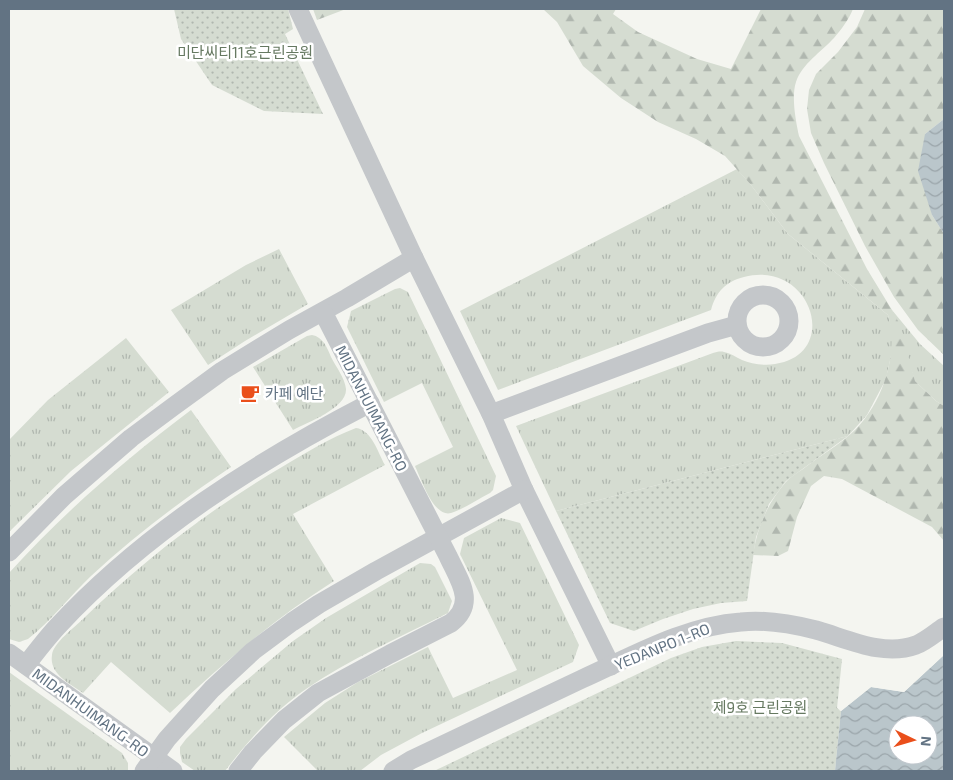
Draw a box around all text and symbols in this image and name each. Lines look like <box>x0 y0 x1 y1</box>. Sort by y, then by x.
park label: 미단씨티11호근린공원 <box>177 43 313 61</box>
street label: MIDANHUIMANG-RO <box>332 342 412 474</box>
cafe icon: 카페 예단 <box>239 382 261 404</box>
place label: 카페 예단 <box>265 384 324 402</box>
street label: YEDANPO 1-RO <box>612 619 712 673</box>
street label: MIDANHUIMANG-RO <box>29 664 153 760</box>
park label: 제9호 근린공원 <box>713 698 807 716</box>
north arrow <box>888 715 938 765</box>
text: N <box>918 735 935 747</box>

